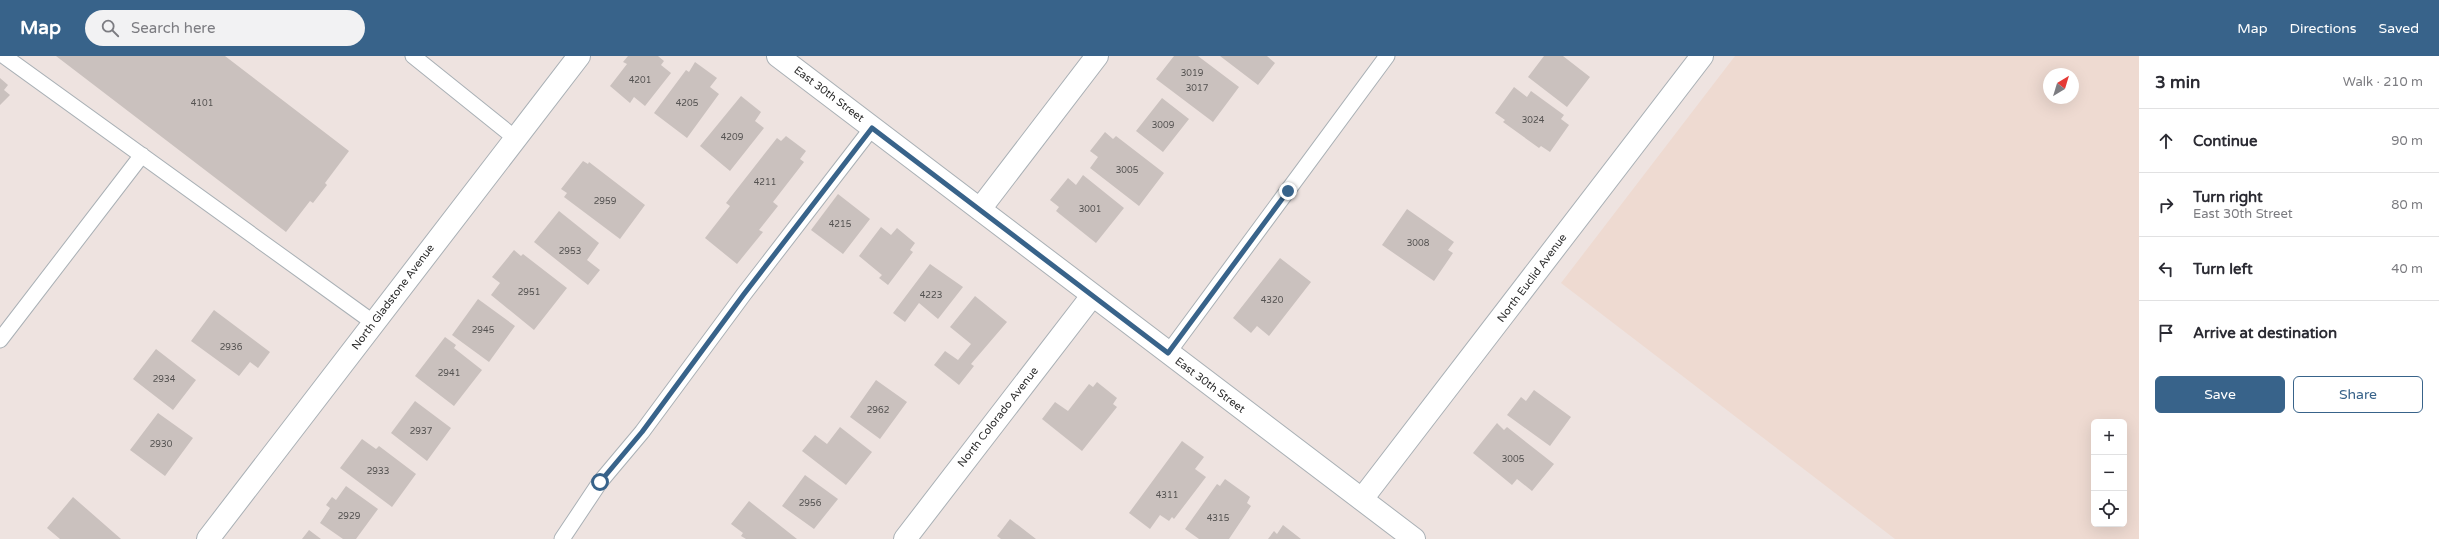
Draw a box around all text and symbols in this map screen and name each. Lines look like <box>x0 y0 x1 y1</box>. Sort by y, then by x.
search box <box>85 10 365 46</box>
text: Map <box>20 17 61 39</box>
icon: search <box>99 17 121 39</box>
text: Search here <box>131 19 215 37</box>
text: Map <box>2237 20 2268 37</box>
text: Directions <box>2290 20 2357 37</box>
text: Saved <box>2379 20 2419 37</box>
street label: East 30th Street <box>791 63 867 125</box>
house number: 3019 <box>1181 68 1204 79</box>
north arrow <box>2043 68 2079 104</box>
text: 3 min <box>2155 72 2200 93</box>
text: Walk · 210 m <box>2343 74 2423 90</box>
house number: 4201 <box>629 75 651 86</box>
house number: 3017 <box>1186 83 1209 94</box>
house number: 4101 <box>191 98 213 109</box>
house number: 4205 <box>676 98 699 109</box>
house number: 3024 <box>1522 115 1545 126</box>
house number: 3009 <box>1152 120 1175 131</box>
icon: ahead <box>2155 130 2177 152</box>
house number: 4209 <box>721 132 744 143</box>
text: Continue <box>2193 132 2257 150</box>
text: 90 m <box>2391 133 2423 149</box>
house number: 3005 <box>1116 165 1139 176</box>
house number: 4211 <box>754 177 776 188</box>
route end <box>1279 182 1297 200</box>
text: Turn right <box>2193 188 2263 206</box>
icon: right <box>2155 194 2177 216</box>
house number: 2959 <box>594 196 617 207</box>
text: 80 m <box>2391 197 2423 213</box>
house number: 3001 <box>1079 204 1101 215</box>
text: East 30th Street <box>2193 206 2293 222</box>
house number: 4215 <box>829 219 852 230</box>
street label: North Euclid Avenue <box>1494 231 1570 325</box>
house number: 3008 <box>1407 238 1430 249</box>
street label: North Gladstone Avenue <box>349 242 437 352</box>
house number: 2953 <box>559 246 581 257</box>
icon: left <box>2155 258 2177 280</box>
text: Turn left <box>2193 260 2253 278</box>
text: 40 m <box>2391 261 2423 277</box>
house number: 2951 <box>518 287 540 298</box>
house number: 4223 <box>920 290 942 301</box>
house number: 4320 <box>1261 295 1284 306</box>
icon: arrive <box>2155 322 2177 344</box>
text: Arrive at destination <box>2193 324 2337 342</box>
house number: 2945 <box>472 325 495 336</box>
house number: 2936 <box>220 342 243 353</box>
street label: East 30th Street <box>1172 354 1248 416</box>
street label: North Colorado Avenue <box>955 364 1041 470</box>
house number: 2941 <box>438 368 460 379</box>
house number: 2934 <box>153 374 176 385</box>
button: Save <box>2155 376 2285 413</box>
button: Share <box>2293 376 2423 413</box>
house number: 2962 <box>867 405 889 416</box>
map controls <box>2091 419 2127 527</box>
button: + <box>2091 419 2127 455</box>
house number: 2937 <box>410 426 433 437</box>
house number: 2930 <box>150 439 173 450</box>
house number: 3005 <box>1502 454 1525 465</box>
button: − <box>2091 455 2127 491</box>
house number: 2933 <box>367 466 389 477</box>
route start <box>591 473 609 491</box>
house number: 4311 <box>1156 490 1178 501</box>
button: locate <box>2091 491 2127 527</box>
house number: 2956 <box>799 498 822 509</box>
house number: 2929 <box>338 511 361 522</box>
house number: 4315 <box>1207 513 1230 524</box>

